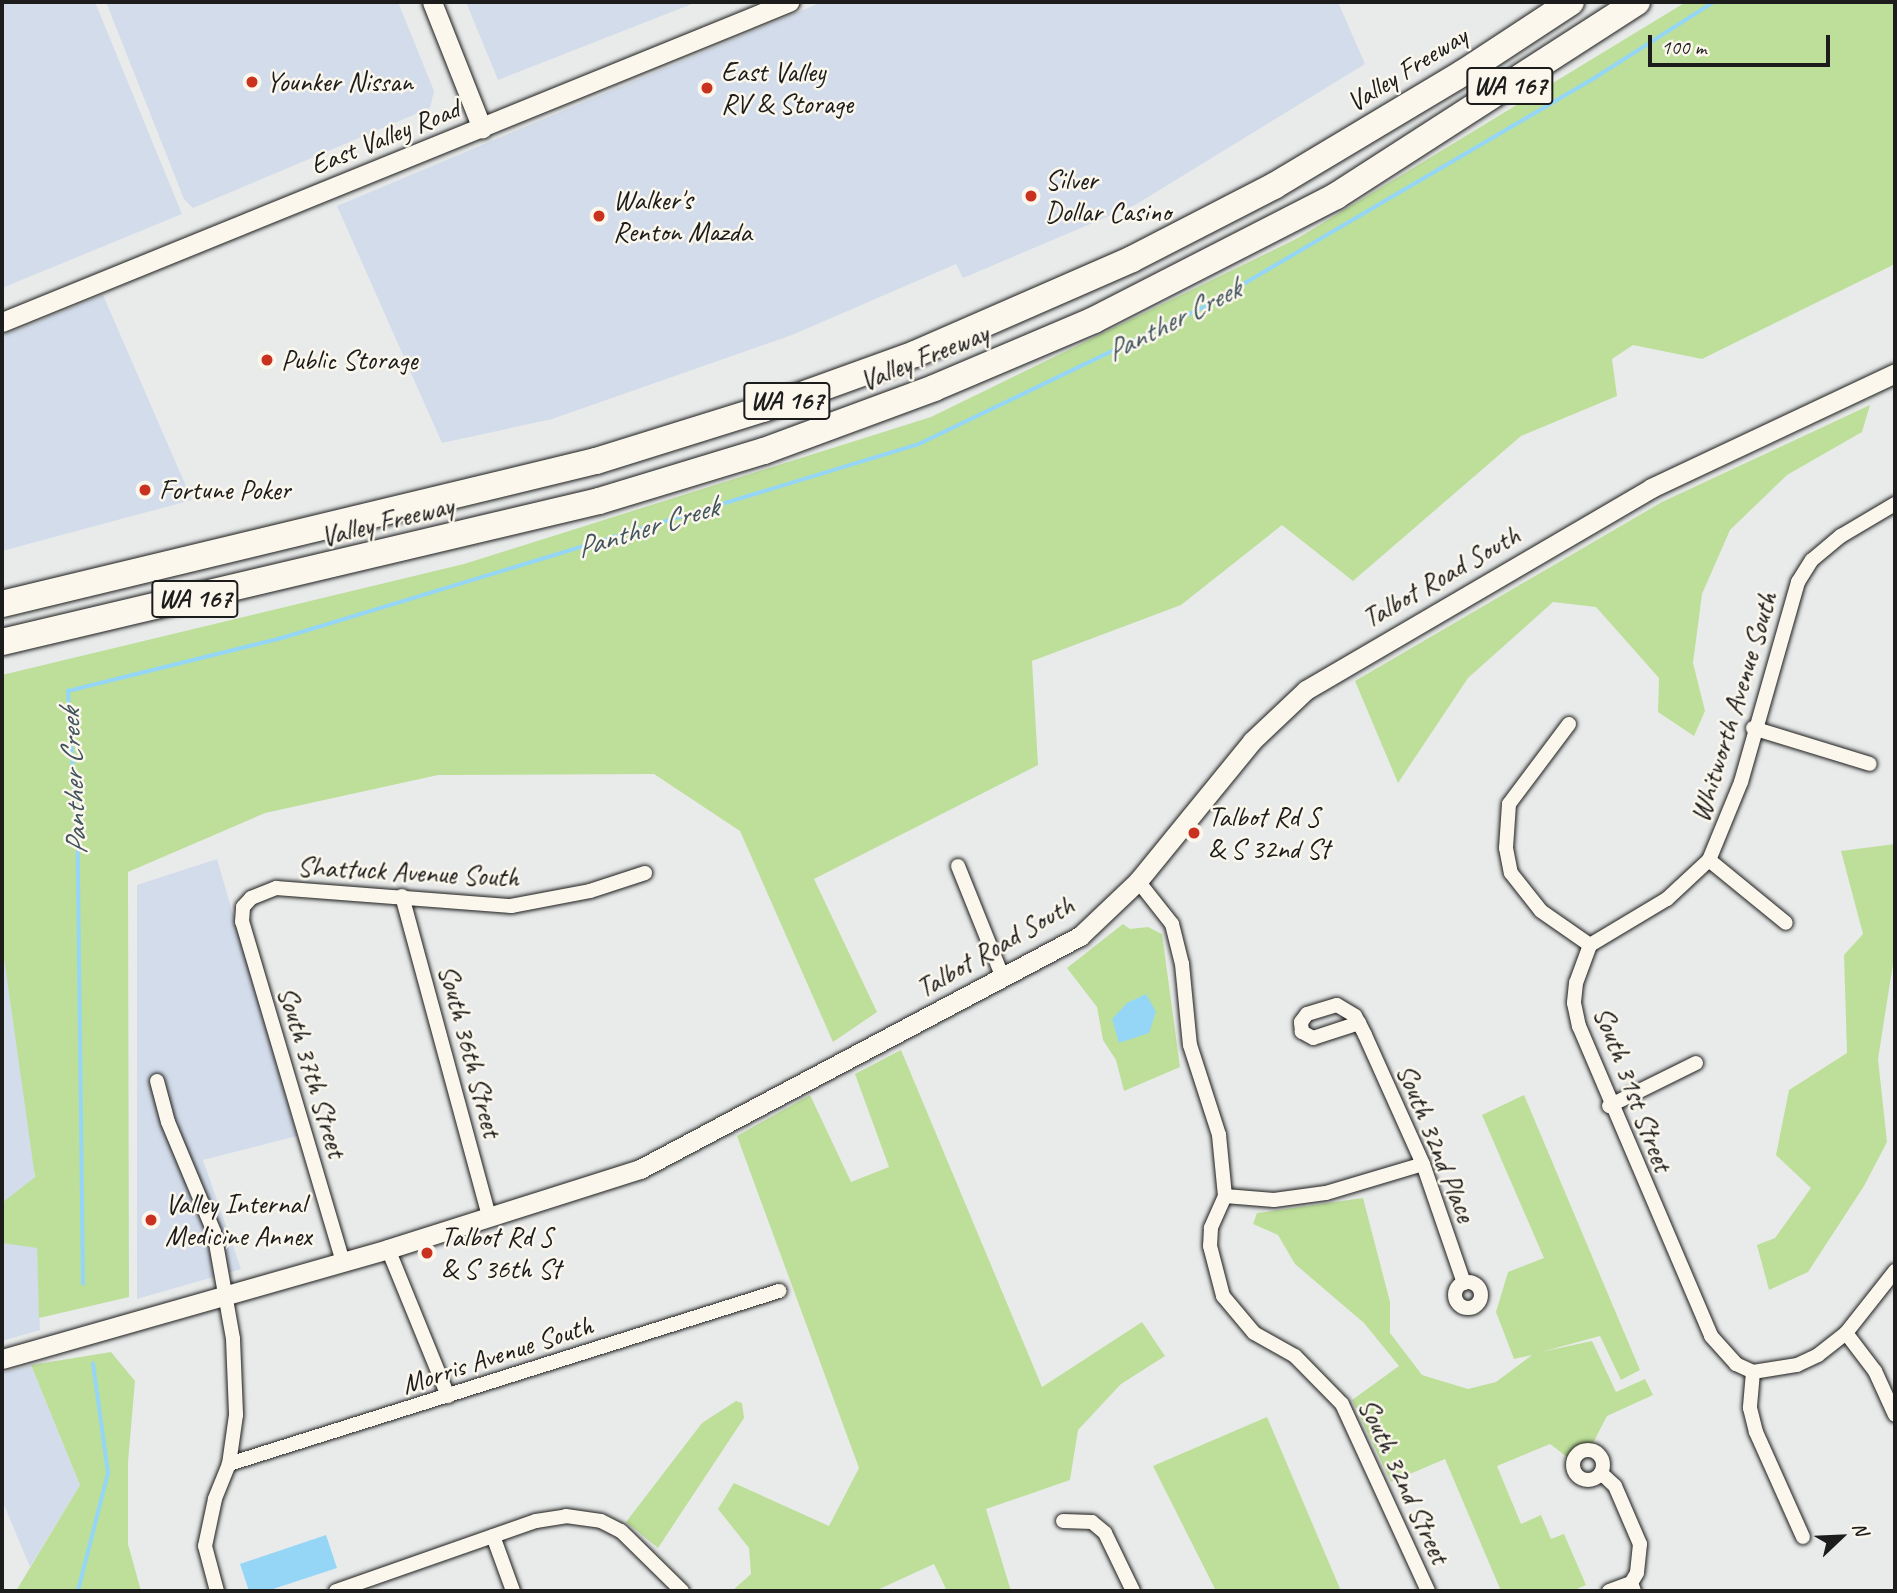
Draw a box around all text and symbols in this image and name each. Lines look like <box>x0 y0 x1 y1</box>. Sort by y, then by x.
street label: Valley Freeway <box>1341 19 1473 119</box>
scale bar <box>1652 21 1834 65</box>
text: 100 m <box>1661 34 1706 60</box>
place label: East Valley RV & Storage <box>721 55 853 121</box>
road number: WA 167 <box>1466 64 1554 108</box>
place label: Younker Nissan <box>266 65 413 99</box>
marker: Younker Nissan <box>244 74 260 90</box>
marker: East Valley RV & Storage <box>699 80 715 96</box>
street label: East Valley Road <box>305 92 465 182</box>
place label: Silver Dollar Casino <box>1045 163 1172 229</box>
place label: Walker's Renton Mazda <box>613 183 751 249</box>
marker: Silver Dollar Casino <box>1023 188 1039 204</box>
marker: Walker's Renton Mazda <box>591 208 607 224</box>
water label: Panther Creek <box>1100 271 1246 369</box>
street label: Valley Freeway <box>855 316 993 398</box>
place label: Public Storage <box>281 343 416 377</box>
marker: Public Storage <box>259 352 275 368</box>
road number: WA 167 <box>743 378 831 424</box>
place label: Fortune Poker <box>159 473 291 507</box>
marker: Fortune Poker <box>137 482 153 498</box>
street label: Valley Freeway <box>317 488 457 554</box>
water label: Panther Creek <box>572 488 722 566</box>
street label: Talbot Road South <box>1357 519 1525 635</box>
road number: WA 167 <box>151 576 239 622</box>
street label: Whitworth Avenue South <box>1683 588 1785 826</box>
water label: Panther Creek <box>51 708 95 856</box>
place label: Talbot Rd S & S 32nd St <box>1208 800 1330 866</box>
marker: Talbot Rd S & S 32nd St <box>1186 825 1202 841</box>
street label: Shattuck Avenue South <box>296 849 520 895</box>
street label: Talbot Road South <box>911 889 1079 1005</box>
street label: South 36th Street <box>431 961 509 1141</box>
street label: South 37th Street <box>270 982 354 1162</box>
street label: South 31st Street <box>1586 1002 1680 1176</box>
street label: South 32nd Place <box>1389 1059 1483 1227</box>
place label: Valley Internal Medicine Annex <box>165 1187 312 1253</box>
marker: Valley Internal Medicine Annex <box>143 1212 159 1228</box>
place label: Talbot Rd S & S 36th St <box>441 1220 561 1286</box>
marker: Talbot Rd S & S 36th St <box>419 1245 435 1261</box>
street label: Morris Avenue South <box>397 1308 597 1402</box>
street label: South 32nd Street <box>1351 1393 1457 1569</box>
north arrow <box>1806 1502 1876 1572</box>
text: N <box>1847 1519 1874 1539</box>

